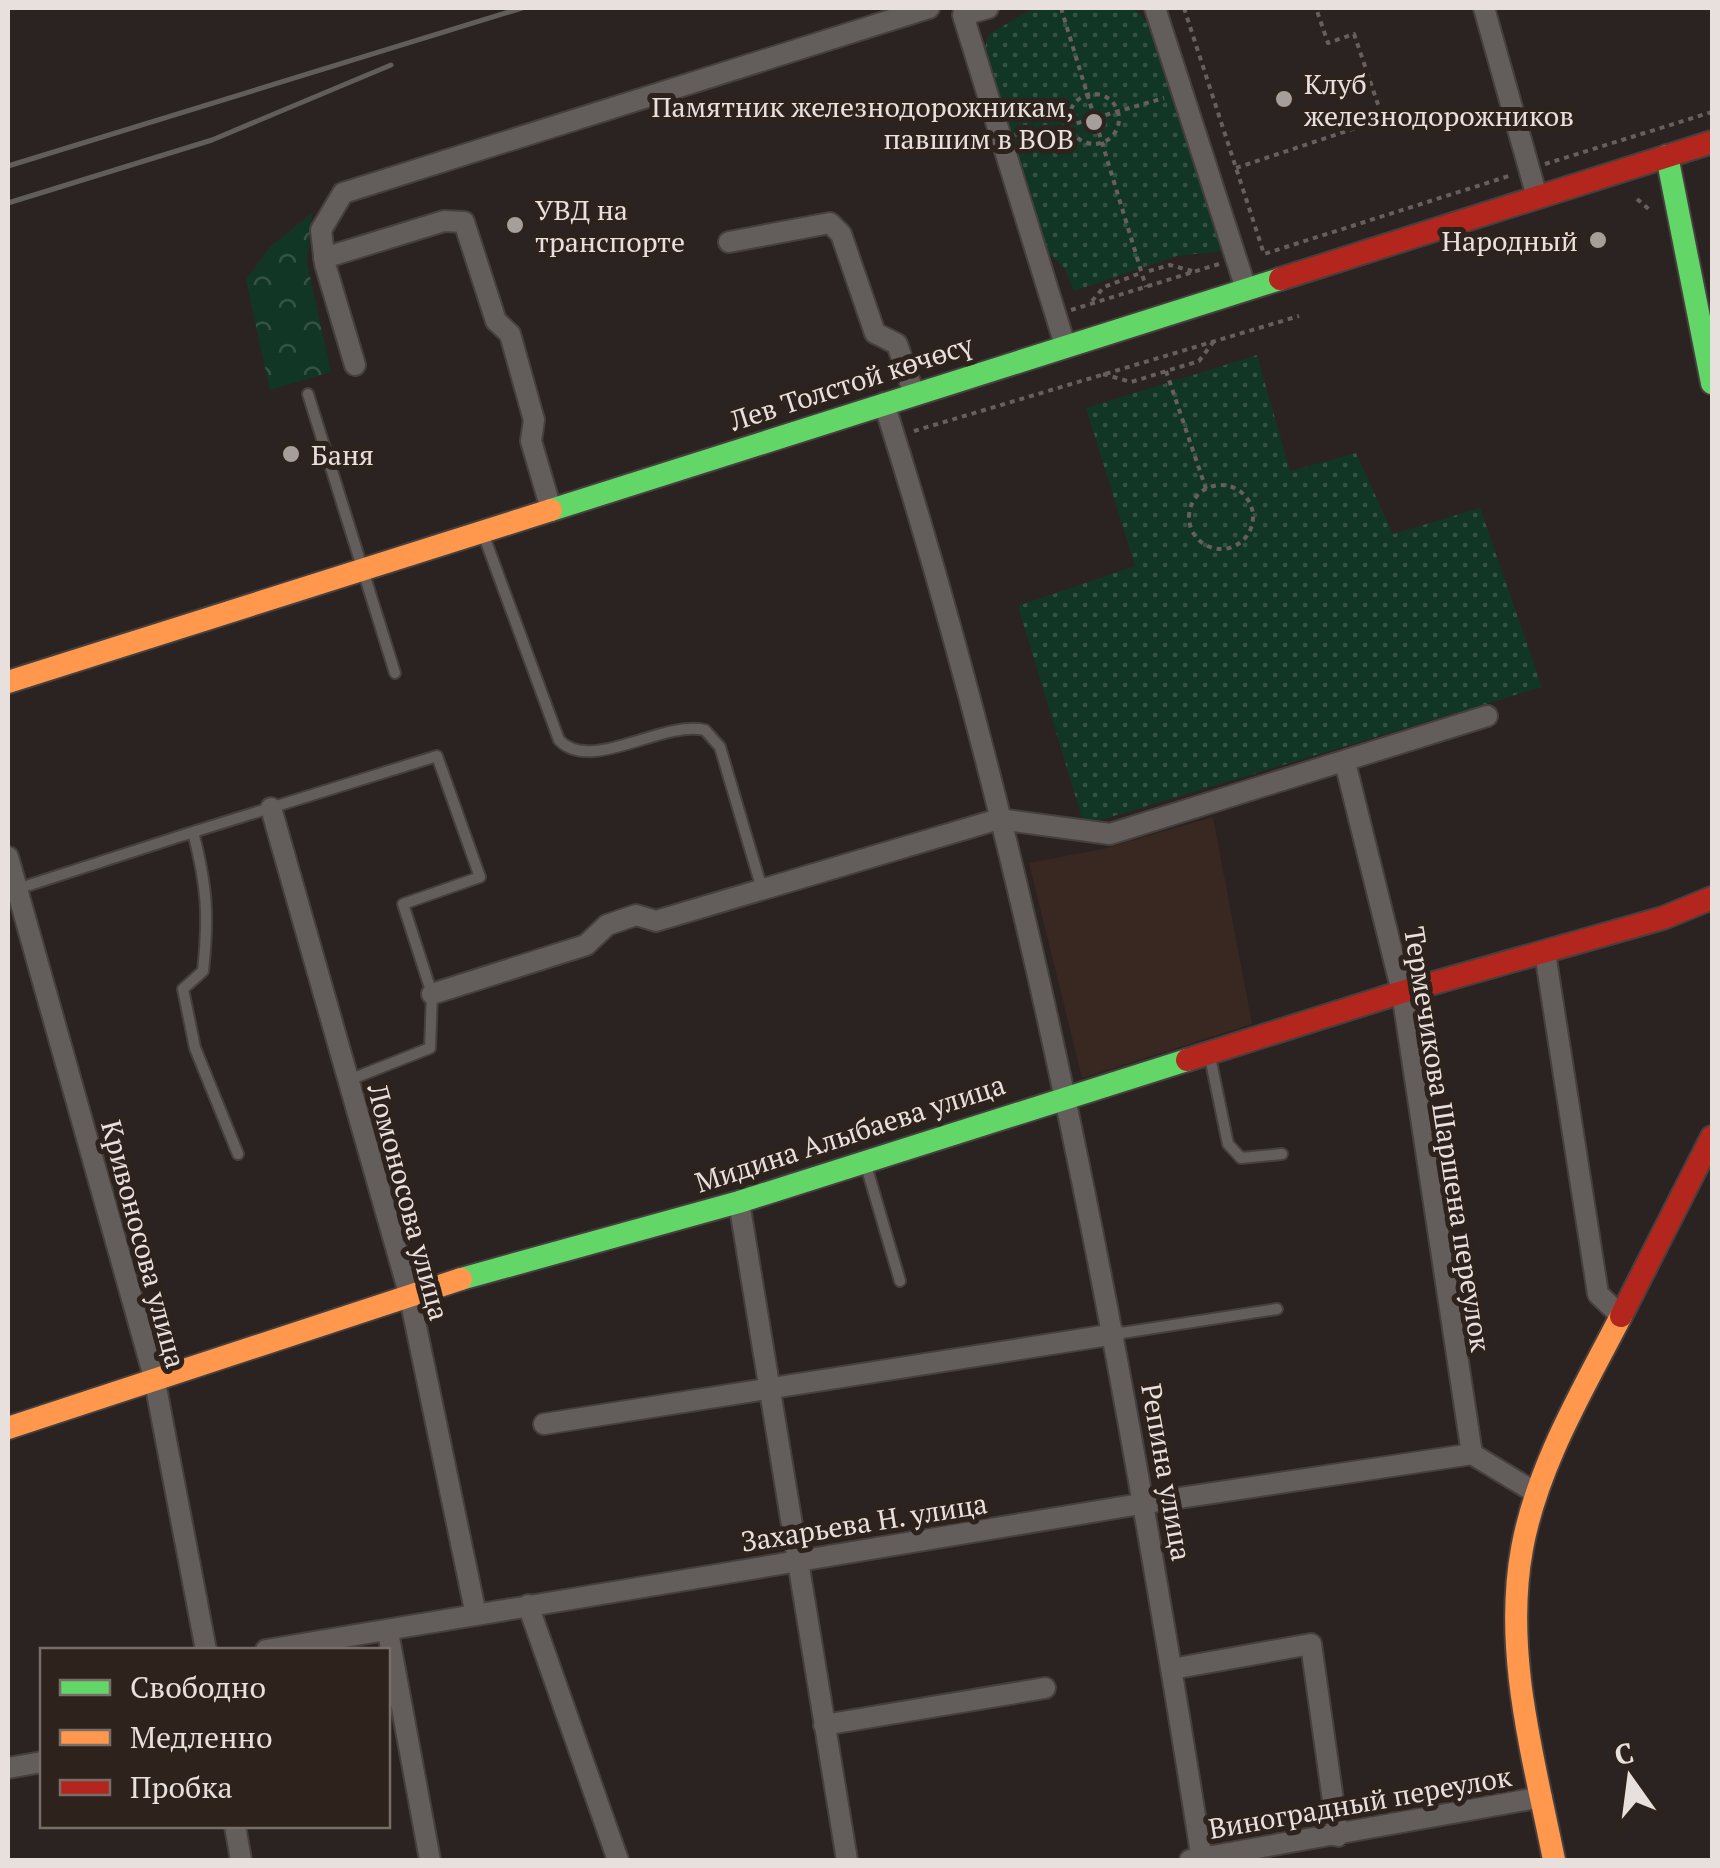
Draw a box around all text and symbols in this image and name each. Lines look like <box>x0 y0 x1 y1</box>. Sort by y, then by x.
place label: Клуб железнодорожников <box>1304 65 1574 134</box>
place label: Памятник железнодорожникам, павшим в ВОВ <box>652 88 1074 157</box>
marker: Клуб железнодорожников <box>1273 88 1295 110</box>
marker: Памятник железнодорожникам, павшим в ВОВ <box>1083 111 1105 133</box>
place label: УВД на транспорте <box>535 191 685 260</box>
marker: УВД на транспорте <box>504 214 526 236</box>
place label: Народный <box>1442 222 1578 259</box>
marker: Народный <box>1587 229 1609 251</box>
street label: Лев Толстой көчөсү <box>724 325 978 439</box>
place label: Баня <box>311 436 374 473</box>
marker: Баня <box>280 443 302 465</box>
street label: Термечикова Шаршена переулок <box>1396 924 1500 1355</box>
street label: Мидина Алыбаева улица <box>690 1065 1010 1201</box>
street label: Ломоносова улица <box>359 1079 458 1324</box>
street label: Кривоносова улица <box>93 1116 195 1372</box>
street label: Репина улица <box>1133 1380 1201 1564</box>
street label: Захарьева Н. улица <box>738 1484 990 1560</box>
legend <box>40 1648 390 1828</box>
text: Свободно <box>130 1667 266 1707</box>
text: Медленно <box>130 1717 273 1757</box>
north arrow <box>1580 1728 1680 1828</box>
text: С <box>1610 1733 1637 1773</box>
street label: Виноградный переулок <box>1206 1757 1515 1847</box>
text: Пробка <box>130 1767 233 1807</box>

